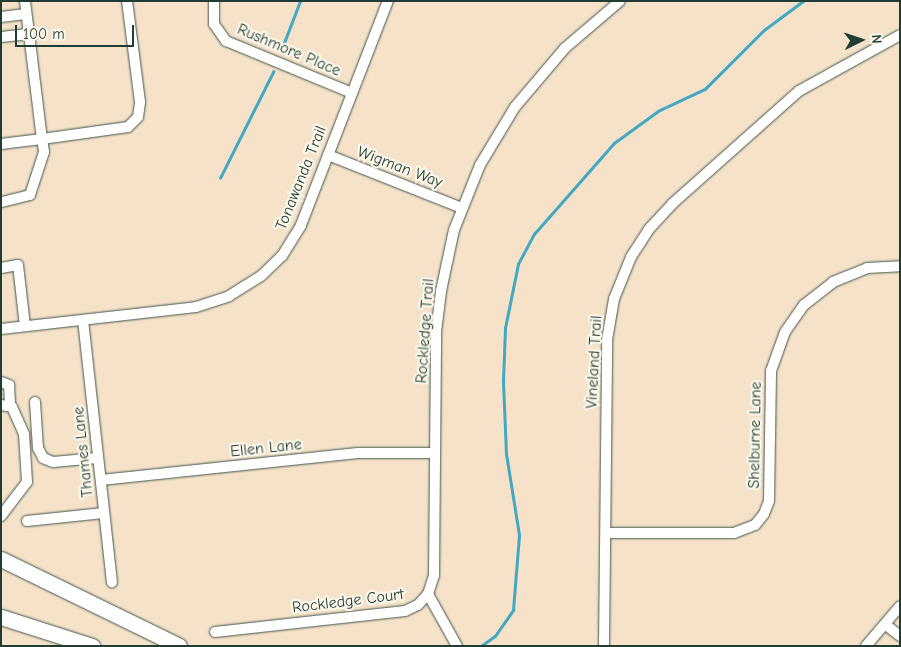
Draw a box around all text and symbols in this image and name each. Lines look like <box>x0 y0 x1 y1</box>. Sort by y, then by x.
scale bar <box>18 15 136 47</box>
north arrow <box>836 15 886 65</box>
street label: Rushmore Place <box>234 20 344 80</box>
text: 100 m <box>23 25 65 43</box>
text: N <box>868 34 885 44</box>
street label: Tonawanda Trail <box>271 123 331 233</box>
street label: Wigman Way <box>355 142 445 192</box>
street label: Rockledge Trail <box>412 278 438 384</box>
street label: Vineland Trail <box>582 315 606 409</box>
street label: Shelburne Lane <box>744 381 766 489</box>
street label: Thames Lane <box>69 406 97 498</box>
street label: Ellen Lane <box>229 435 303 461</box>
street label: Rockledge Court <box>291 585 405 617</box>

